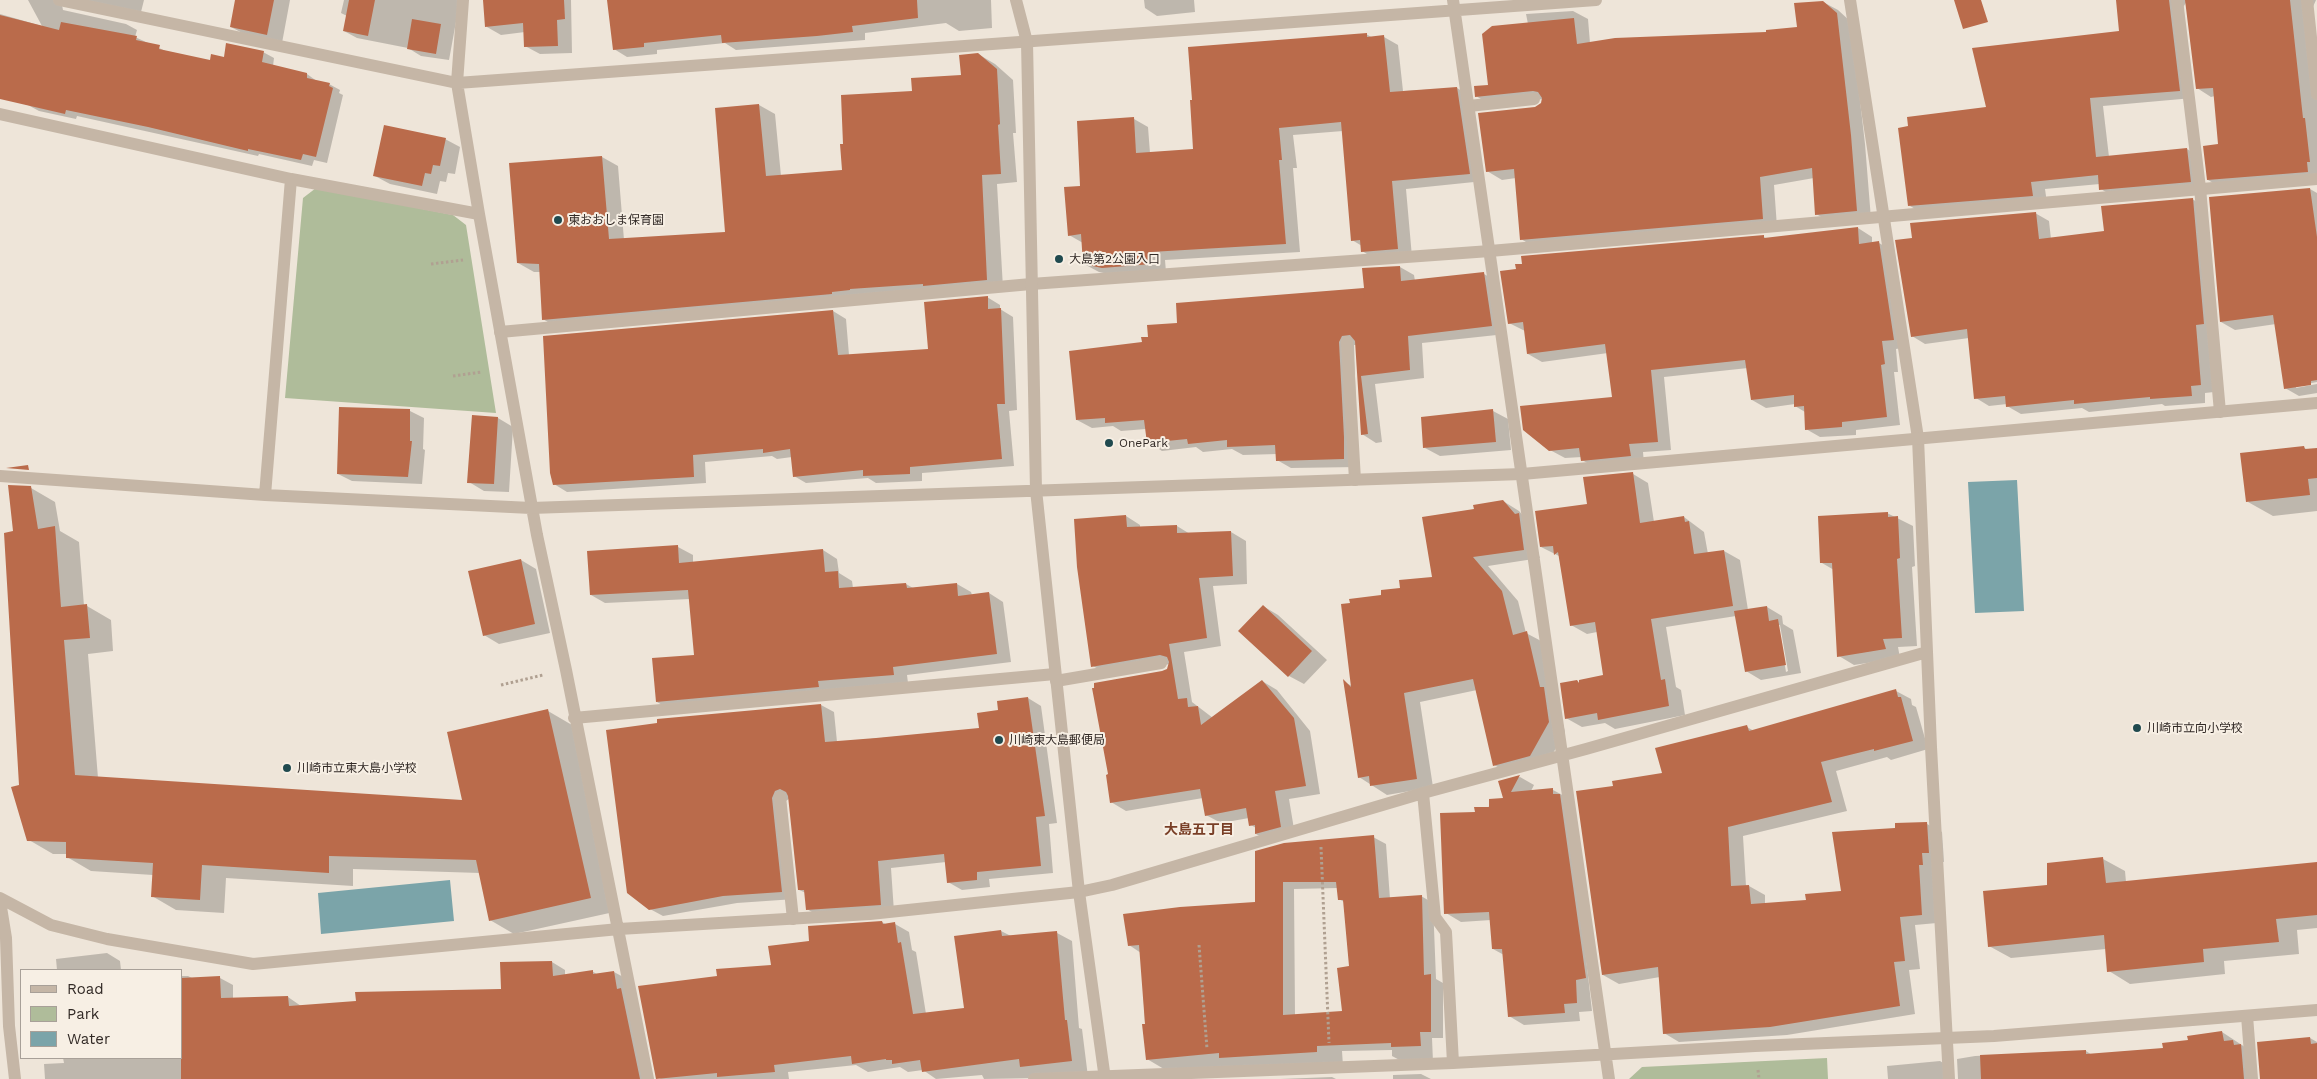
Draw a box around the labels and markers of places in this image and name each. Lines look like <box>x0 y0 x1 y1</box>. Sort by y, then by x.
place label: 東おおしま保育園 <box>568 213 664 227</box>
marker: 東おおしま保育園 <box>552 214 564 226</box>
place label: 大島第2公園入口 <box>1069 252 1160 266</box>
marker: 大島第2公園入口 <box>1053 253 1065 265</box>
place label: OnePark <box>1119 436 1168 450</box>
marker: OnePark <box>1103 437 1115 449</box>
place label: 川崎市立向小学校 <box>2147 721 2243 735</box>
marker: 川崎市立向小学校 <box>2131 722 2143 734</box>
place label: 川崎東大島郵便局 <box>1009 733 1105 747</box>
marker: 川崎東大島郵便局 <box>993 734 1005 746</box>
place label: 川崎市立東大島小学校 <box>297 761 417 775</box>
marker: 川崎市立東大島小学校 <box>281 762 293 774</box>

